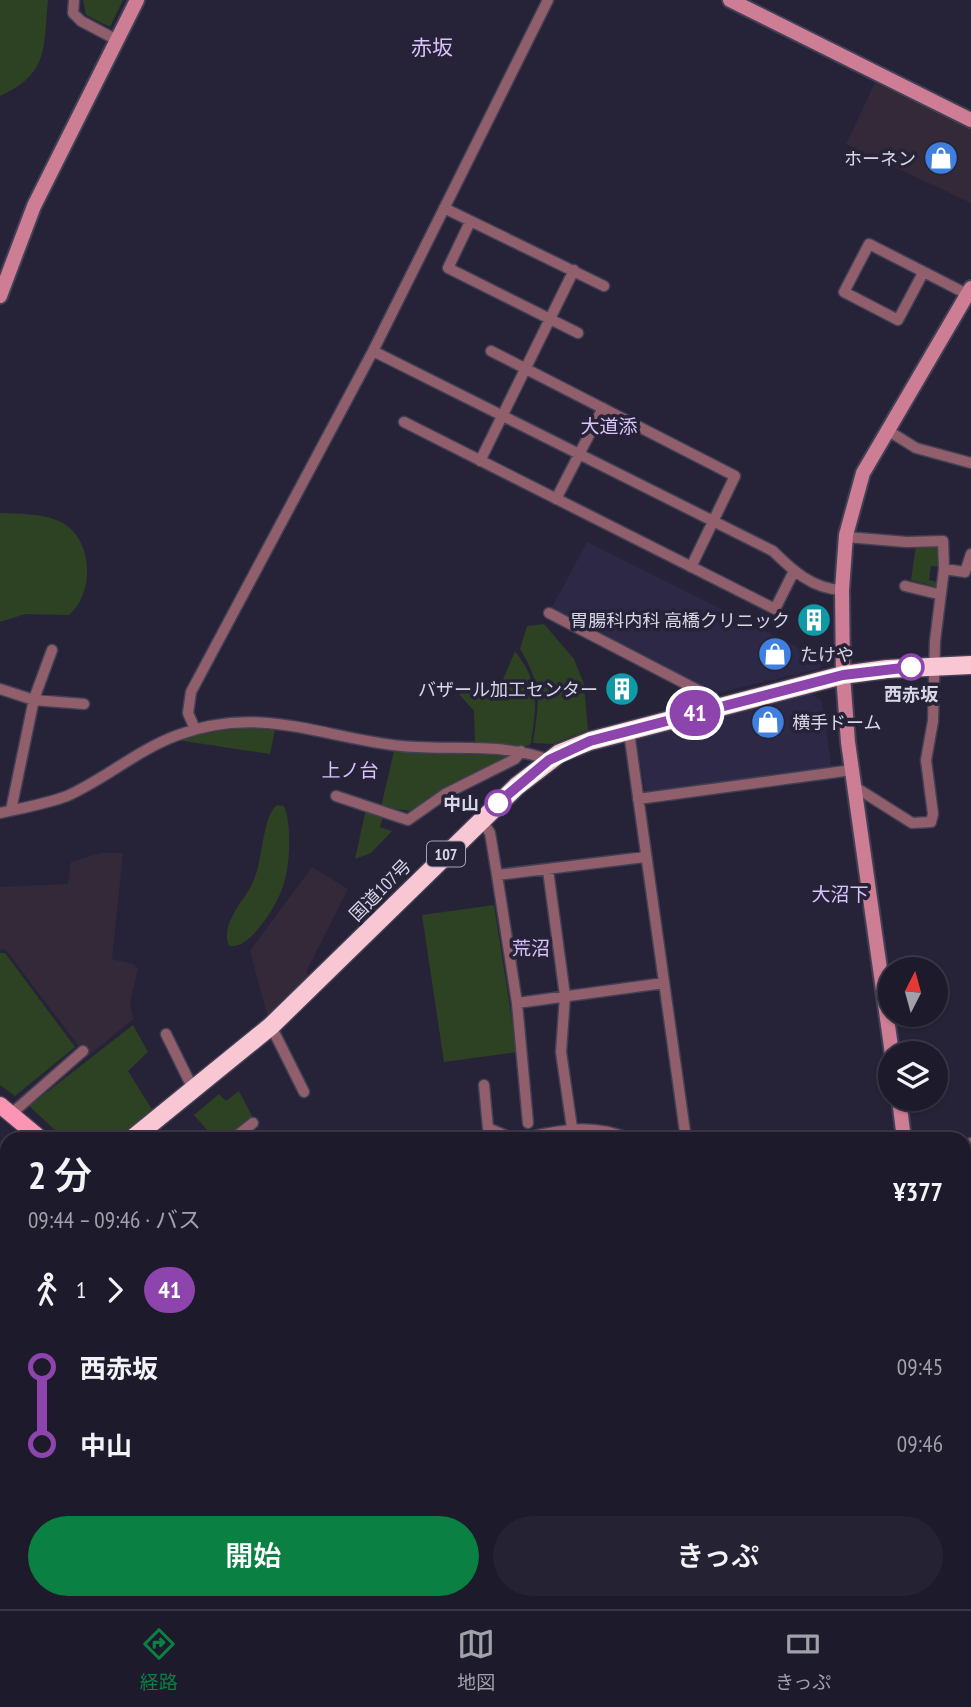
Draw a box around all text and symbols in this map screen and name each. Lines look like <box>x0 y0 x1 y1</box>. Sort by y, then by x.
district label: 赤坂 <box>411 34 453 61</box>
shop icon: ホーネン <box>922 139 960 177</box>
place label: ホーネン <box>844 147 916 170</box>
district label: 大道添 <box>580 414 638 438</box>
building icon: 胃腸科内科 高橋クリニック <box>795 601 833 639</box>
place label: 胃腸科内科 高橋クリニック <box>570 609 790 632</box>
shop icon: たけや <box>756 635 794 673</box>
place label: たけや <box>800 643 854 666</box>
marker: 西赤坂 <box>898 654 924 680</box>
building icon: バザール加工センター <box>603 670 641 708</box>
place label: バザール加工センター <box>418 678 598 701</box>
place label: 西赤坂 <box>884 683 939 706</box>
line badge: 41 <box>664 690 726 736</box>
text: 41 <box>684 697 706 728</box>
shop icon: 横手ドーム <box>749 703 787 741</box>
place label: 横手ドーム <box>792 711 881 734</box>
district label: 上ノ台 <box>321 758 379 782</box>
marker: 中山 <box>485 790 511 816</box>
place label: 中山 <box>443 792 479 815</box>
road number: 107 <box>427 842 465 866</box>
street label: 国道107号 <box>344 854 416 926</box>
district label: 大沼下 <box>811 882 869 906</box>
district label: 荒沼 <box>512 936 550 960</box>
north arrow <box>878 957 948 1027</box>
map controls <box>878 957 948 1111</box>
button: layers <box>878 1041 948 1111</box>
text: 2 分 <box>28 1150 92 1199</box>
text: ¥377 <box>893 1175 943 1208</box>
text: 09:44 – 09:46 · バス <box>28 1205 201 1234</box>
icon: walk <box>28 1271 66 1309</box>
icon: forward <box>96 1271 134 1309</box>
text: 41 <box>158 1274 181 1305</box>
text: 1 <box>76 1275 86 1304</box>
text: 西赤坂 <box>80 1352 158 1385</box>
text: 09:45 <box>897 1352 943 1381</box>
text: 中山 <box>80 1429 132 1462</box>
text: 09:46 <box>897 1429 943 1458</box>
button: 開始 <box>28 1516 479 1596</box>
button: きっぷ <box>493 1516 943 1596</box>
tab: 経路 <box>140 1625 178 1694</box>
tab: 地図 <box>457 1625 495 1694</box>
tab: きっぷ <box>775 1625 831 1694</box>

